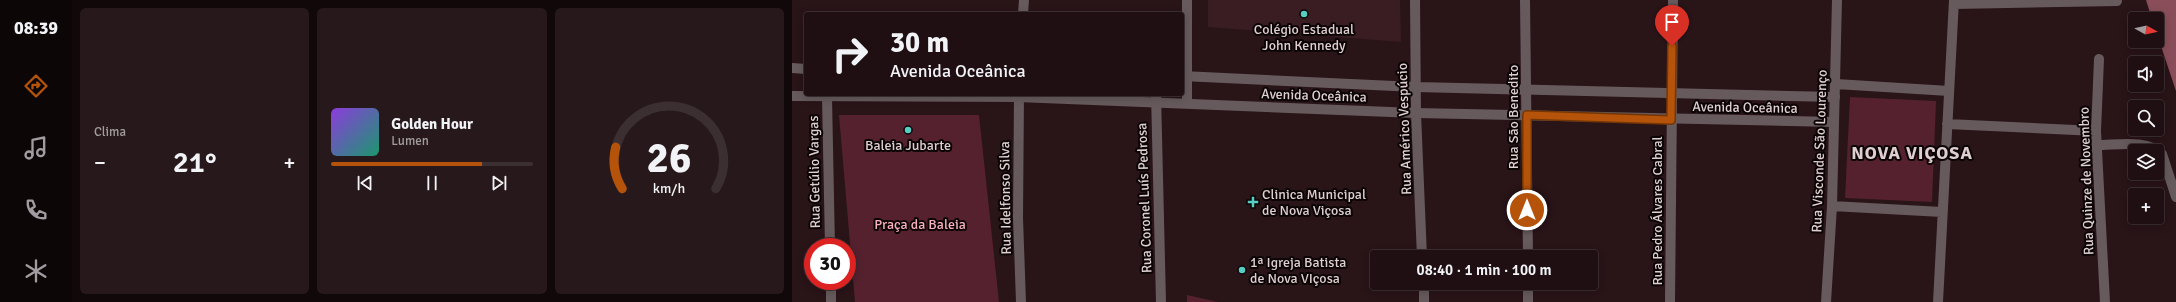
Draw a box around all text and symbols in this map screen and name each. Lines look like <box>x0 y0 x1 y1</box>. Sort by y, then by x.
pin <box>1655 5 1689 46</box>
marker: Colégio Estadual John Kennedy <box>1299 9 1309 19</box>
icon: arrive <box>1661 11 1683 33</box>
north arrow <box>2128 12 2164 48</box>
map controls <box>2128 12 2164 224</box>
text: 08:39 <box>14 17 58 39</box>
place label: Colégio Estadual John Kennedy <box>1254 21 1354 54</box>
text: 30 m <box>890 26 949 60</box>
icon: right <box>824 28 876 80</box>
button: sound <box>2128 56 2164 92</box>
text: Avenida Oceânica <box>890 60 1026 82</box>
street label: Rua Américo Vespúcio <box>1394 63 1415 195</box>
street label: Rua São Benedito <box>1505 65 1522 169</box>
street label: Rua Visconde São Lourenço <box>1808 69 1831 233</box>
icon: directions <box>22 72 50 100</box>
street label: Avenida Oceânica <box>1261 85 1367 106</box>
street label: Avenida Oceânica <box>1692 98 1798 117</box>
button: search <box>2128 100 2164 136</box>
street label: Rua Quinze de Novembro <box>2075 107 2098 255</box>
text: Golden Hour <box>391 115 473 133</box>
street label: Rua Getúlio Vargas <box>805 115 824 229</box>
street label: Rua Coronel Luís Pedrosa <box>1133 122 1156 273</box>
text: Clima <box>94 124 126 140</box>
marker: Baleia Jubarte <box>903 125 913 135</box>
text: Lumen <box>391 133 429 149</box>
text: 26 <box>647 133 692 184</box>
icon: music <box>22 134 50 162</box>
street label: Rua Pedro Álvares Cabral <box>1649 136 1666 286</box>
place label: Baleia Jubarte <box>865 137 951 154</box>
street label: Rua Idelfonso Silva <box>996 141 1015 255</box>
district label: NOVA VIÇOSA <box>1851 142 1973 164</box>
text: 21° <box>173 144 217 181</box>
button: layers <box>2128 144 2164 180</box>
text: − <box>94 149 106 176</box>
text: + <box>283 149 295 176</box>
icon: previous <box>354 172 376 194</box>
icon: pause <box>421 172 443 194</box>
icon: next <box>488 172 510 194</box>
text: km/h <box>653 180 685 197</box>
place label: Clinica Municipal de Nova Viçosa <box>1262 186 1366 219</box>
button: + <box>2128 188 2164 224</box>
position arrow <box>1506 189 1548 231</box>
icon: phone <box>22 196 50 224</box>
marker: Clinica Municipal de Nova Viçosa <box>1247 196 1259 208</box>
park label: Praça da Baleia <box>874 216 966 233</box>
speed limit sign: 30 <box>804 238 856 290</box>
place label: 1ª Igreja Batista de Nova VIçosa <box>1250 254 1346 287</box>
icon: climate <box>22 257 50 285</box>
text: 08:40 · 1 min · 100 m <box>1417 261 1551 279</box>
marker: 1ª Igreja Batista de Nova VIçosa <box>1237 265 1247 275</box>

